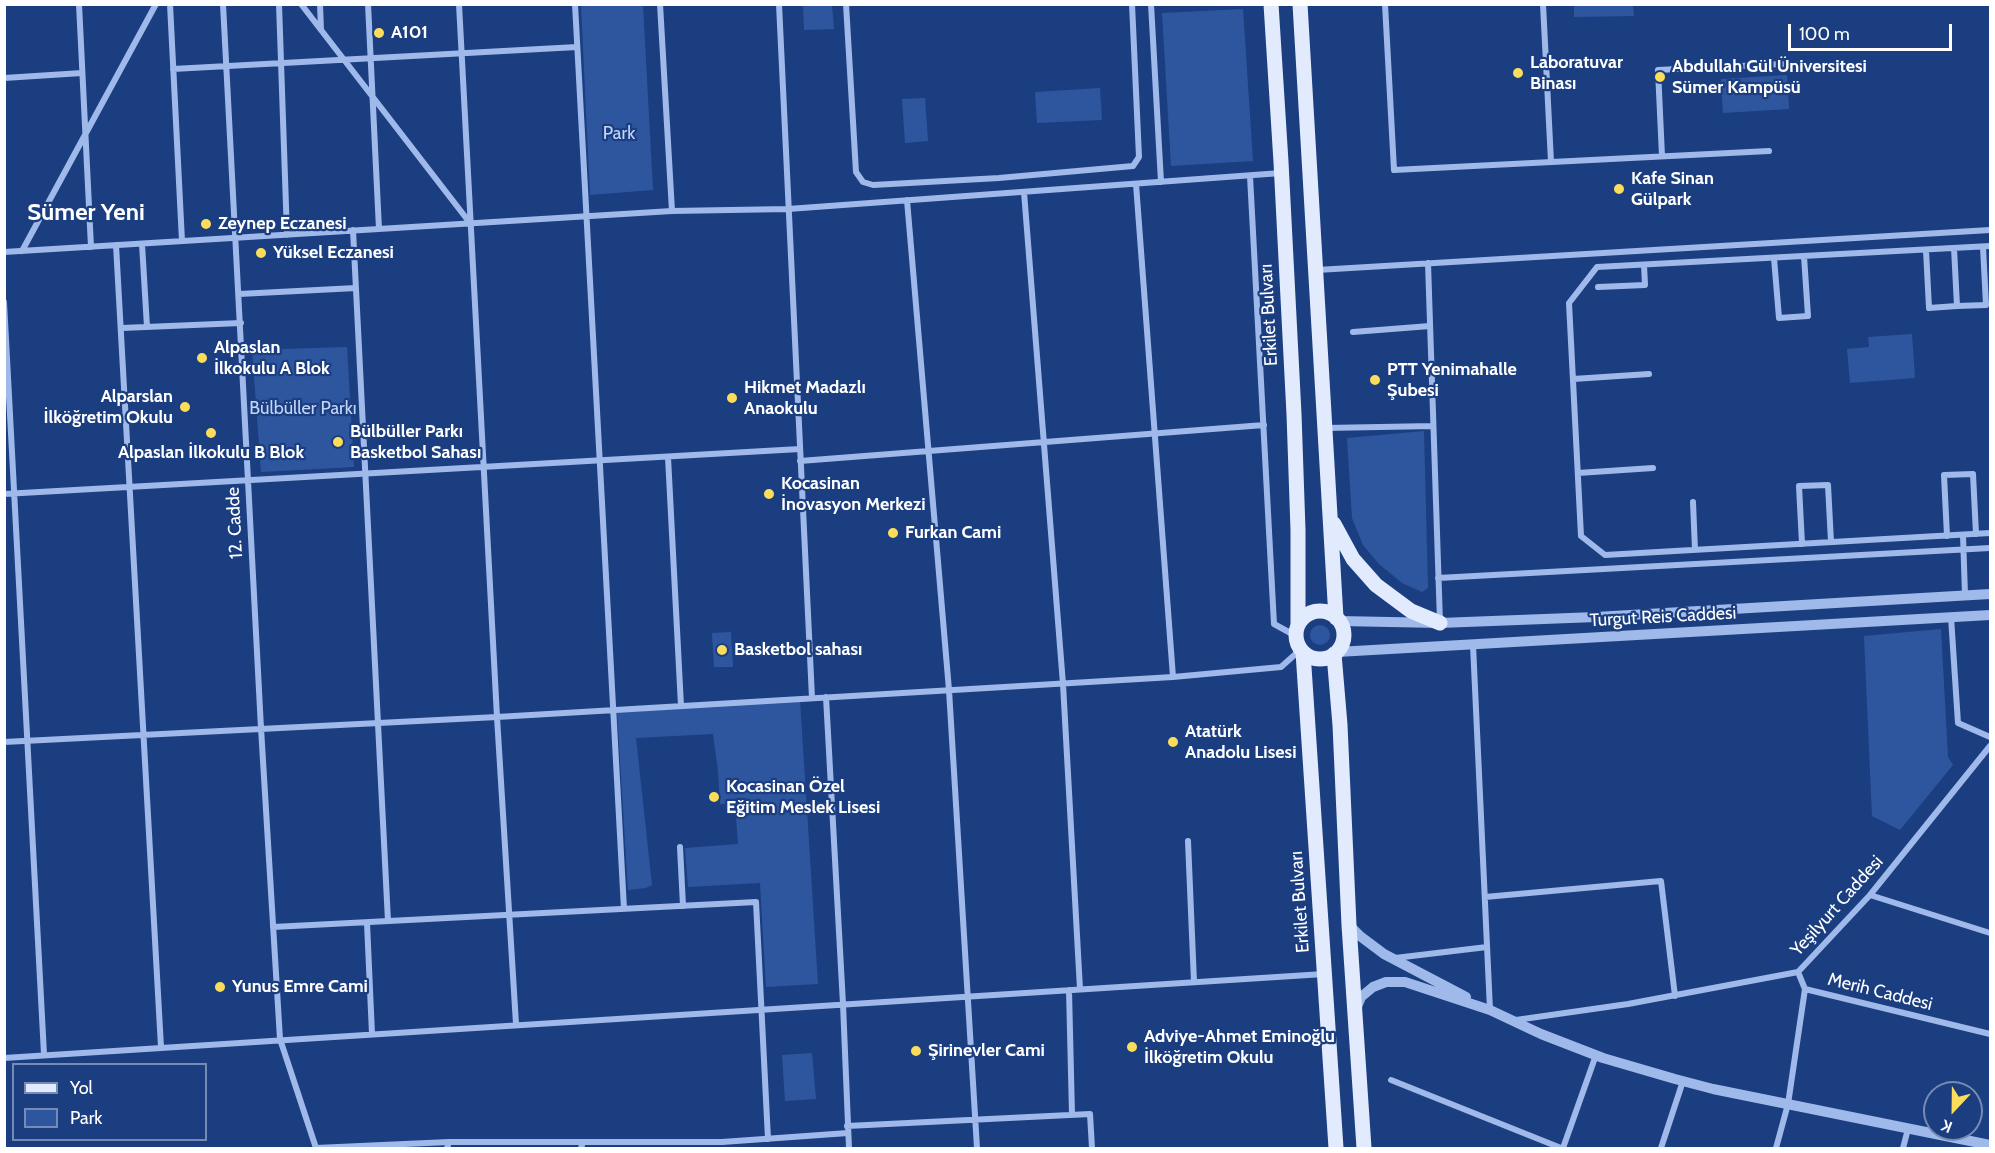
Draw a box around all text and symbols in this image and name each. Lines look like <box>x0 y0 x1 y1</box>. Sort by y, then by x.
scale bar <box>1791 12 1954 50</box>
place label: A101 <box>391 22 428 44</box>
text: 100 m <box>1799 23 1850 45</box>
marker: A101 <box>372 26 386 40</box>
place label: Laboratuvar Binası <box>1530 52 1623 94</box>
place label: Abdullah Gül Üniversitesi Sümer Kampüsü <box>1672 56 1867 98</box>
marker: Laboratuvar Binası <box>1511 66 1525 80</box>
marker: Abdullah Gül Üniversitesi Sümer Kampüsü <box>1653 70 1667 84</box>
park label: Park <box>603 123 635 145</box>
place label: Kafe Sinan Gülpark <box>1631 168 1714 210</box>
marker: Kafe Sinan Gülpark <box>1612 182 1626 196</box>
district label: Sümer Yeni <box>27 199 145 227</box>
place label: Zeynep Eczanesi <box>218 213 347 235</box>
marker: Zeynep Eczanesi <box>199 217 213 231</box>
place label: Yüksel Eczanesi <box>273 242 394 264</box>
marker: Yüksel Eczanesi <box>254 246 268 260</box>
street label: Erkilet Bulvarı <box>1256 264 1282 366</box>
place label: Alpaslan İlkokulu A Blok <box>214 337 330 380</box>
marker: Alpaslan İlkokulu A Blok <box>195 351 209 365</box>
place label: PTT Yenimahalle Şubesi <box>1387 359 1517 401</box>
marker: PTT Yenimahalle Şubesi <box>1368 373 1382 387</box>
place label: Hikmet Madazlı Anaokulu <box>744 377 866 420</box>
place label: Alparslan İlköğretim Okulu <box>44 386 173 428</box>
marker: Hikmet Madazlı Anaokulu <box>725 391 739 405</box>
park label: Bülbüller Parkı <box>249 398 357 420</box>
marker: Alparslan İlköğretim Okulu <box>178 400 192 414</box>
place label: Bülbüller Parkı Basketbol Sahası <box>350 421 481 464</box>
marker: Alpaslan İlkokulu B Blok <box>204 426 218 440</box>
marker: Bülbüller Parkı Basketbol Sahası <box>331 435 345 449</box>
place label: Alpaslan İlkokulu B Blok <box>118 442 304 464</box>
place label: Kocasinan İnovasyon Merkezi <box>781 473 926 516</box>
street label: 12. Cadde <box>222 486 248 560</box>
marker: Kocasinan İnovasyon Merkezi <box>762 487 776 501</box>
place label: Furkan Cami <box>905 522 1001 544</box>
marker: Furkan Cami <box>886 526 900 540</box>
street label: Turgut Reis Caddesi <box>1589 602 1737 632</box>
place label: Basketbol sahası <box>734 639 862 661</box>
marker: Basketbol sahası <box>715 643 729 657</box>
place label: Atatürk Anadolu Lisesi <box>1185 721 1296 764</box>
marker: Atatürk Anadolu Lisesi <box>1166 735 1180 749</box>
place label: Kocasinan Özel Eğitim Meslek Lisesi <box>726 776 880 818</box>
marker: Kocasinan Özel Eğitim Meslek Lisesi <box>707 790 721 804</box>
street label: Erkilet Bulvarı <box>1286 850 1314 954</box>
street label: Yeşilyurt Caddesi <box>1786 851 1888 961</box>
street label: Merih Caddesi <box>1825 969 1935 1015</box>
place label: Yunus Emre Cami <box>232 976 368 998</box>
marker: Yunus Emre Cami <box>213 980 227 994</box>
place label: Adviye-Ahmet Eminoğlu İlköğretim Okulu <box>1144 1026 1335 1068</box>
place label: Şirinevler Cami <box>928 1040 1045 1062</box>
marker: Adviye-Ahmet Eminoğlu İlköğretim Okulu <box>1125 1040 1139 1054</box>
marker: Şirinevler Cami <box>909 1044 923 1058</box>
legend <box>12 1063 207 1141</box>
text: Yol <box>70 1077 93 1099</box>
north arrow <box>1923 1081 1983 1141</box>
text: Park <box>70 1107 102 1129</box>
text: K <box>1939 1116 1955 1137</box>

